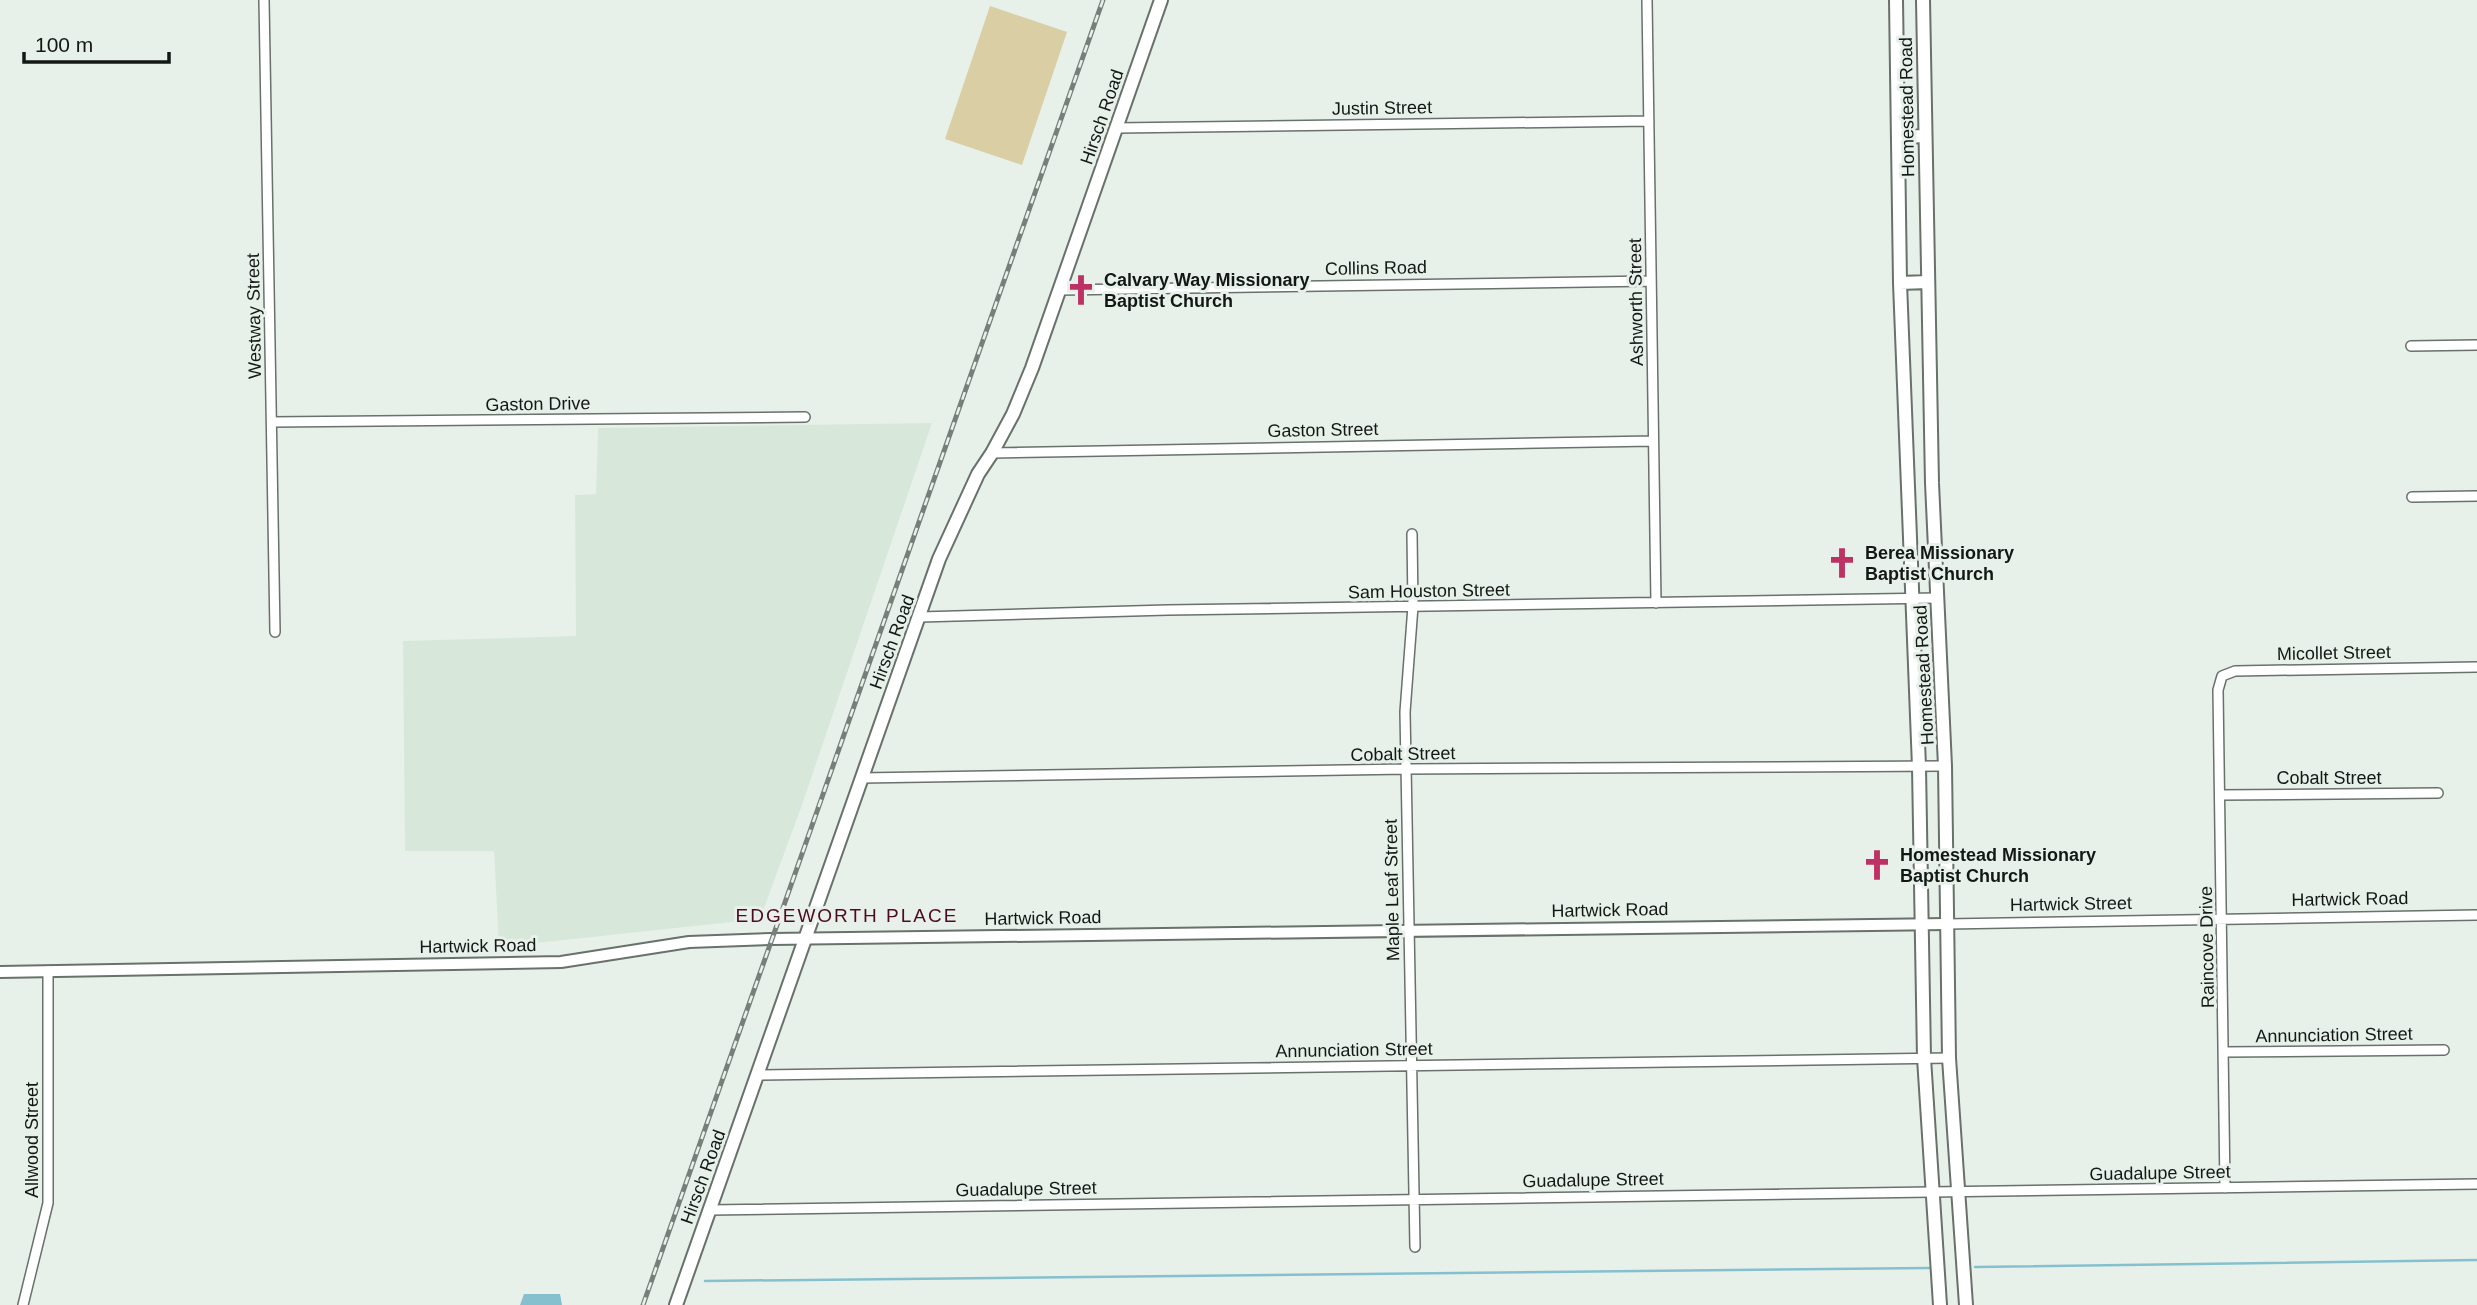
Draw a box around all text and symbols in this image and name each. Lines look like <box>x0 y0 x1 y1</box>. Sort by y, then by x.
scale bar <box>24 21 170 65</box>
text: 100 m <box>35 33 93 56</box>
street label: Homestead Road <box>1896 37 1918 177</box>
street label: Hirsch Road <box>1076 67 1128 167</box>
street label: Justin Street <box>1332 97 1432 119</box>
street label: Ashworth Street <box>1625 238 1647 366</box>
street label: Westway Street <box>243 253 265 379</box>
street label: Collins Road <box>1325 257 1427 279</box>
place label: Calvary Way Missionary Baptist Church <box>1104 270 1309 311</box>
church icon: Calvary Way Missionary Baptist Church <box>1064 273 1098 307</box>
street label: Gaston Drive <box>485 393 591 415</box>
street label: Gaston Street <box>1267 419 1379 441</box>
place label: Berea Missionary Baptist Church <box>1865 543 2014 584</box>
church icon: Berea Missionary Baptist Church <box>1825 546 1859 580</box>
street label: Sam Houston Street <box>1348 580 1510 602</box>
street label: Hirsch Road <box>866 592 918 692</box>
street label: Homestead Road <box>1910 605 1938 745</box>
street label: Micollet Street <box>2277 642 2391 664</box>
street label: Cobalt Street <box>1350 743 1456 765</box>
street label: Cobalt Street <box>2276 768 2382 788</box>
street label: Maple Leaf Street <box>1381 819 1403 961</box>
place label: Homestead Missionary Baptist Church <box>1900 845 2096 886</box>
church icon: Homestead Missionary Baptist Church <box>1860 848 1894 882</box>
street label: Raincove Drive <box>2196 886 2218 1008</box>
street label: Hartwick Road <box>2291 888 2409 910</box>
street label: Hartwick Street <box>2010 893 2132 915</box>
street label: Hartwick Road <box>1551 899 1669 921</box>
district label: EDGEWORTH PLACE <box>736 905 958 926</box>
street label: Hartwick Road <box>984 907 1102 929</box>
street label: Hartwick Road <box>419 935 537 957</box>
street label: Annunciation Street <box>2255 1024 2413 1046</box>
street label: Annunciation Street <box>1275 1039 1433 1061</box>
street label: Allwood Street <box>22 1082 42 1198</box>
street label: Hirsch Road <box>677 1127 729 1227</box>
street label: Guadalupe Street <box>2089 1162 2231 1184</box>
street label: Guadalupe Street <box>1522 1169 1664 1191</box>
street label: Guadalupe Street <box>955 1178 1097 1200</box>

